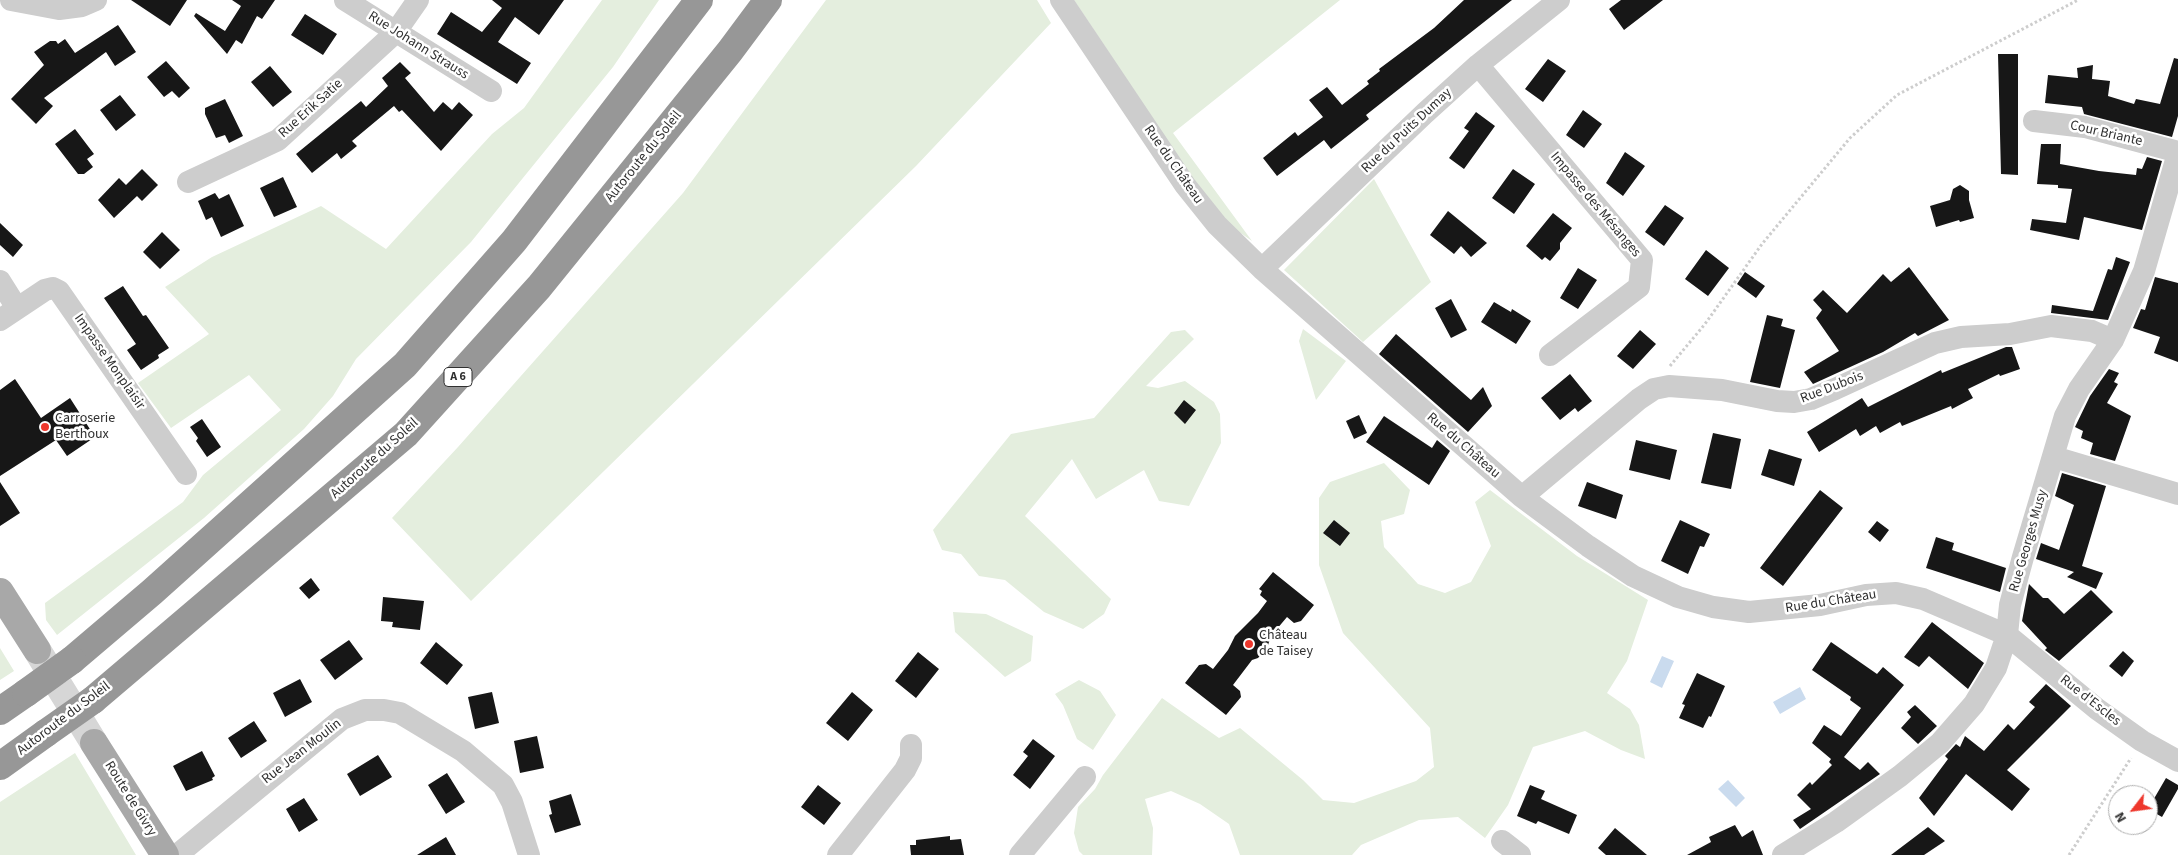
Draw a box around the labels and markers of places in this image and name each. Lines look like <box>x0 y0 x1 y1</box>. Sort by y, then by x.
place label: Carroserie Berthoux <box>55 411 115 444</box>
marker: Carroserie Berthoux <box>39 421 51 433</box>
place label: Château de Taisey <box>1259 628 1313 660</box>
marker: Château de Taisey <box>1243 638 1255 650</box>

